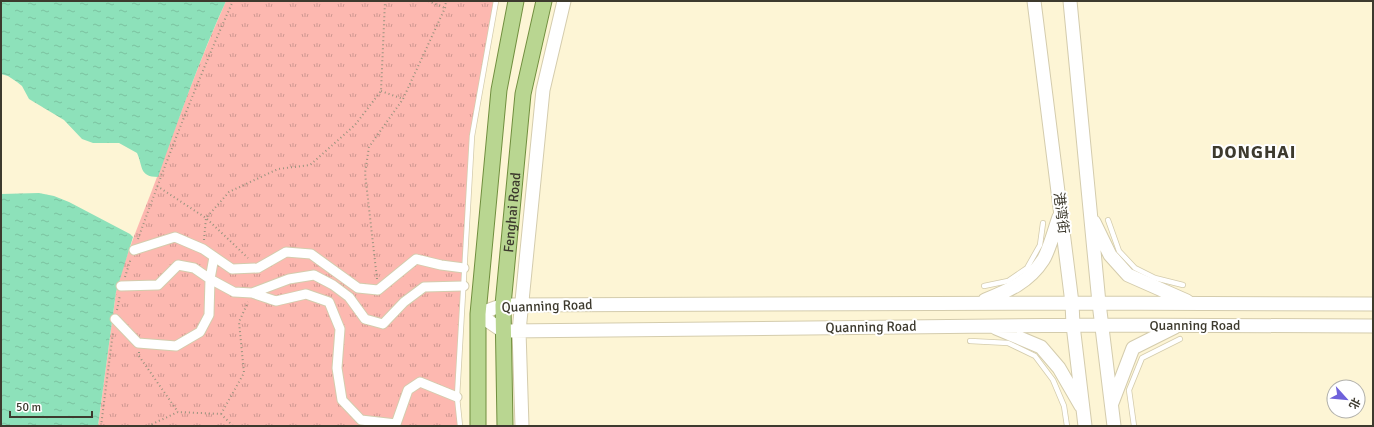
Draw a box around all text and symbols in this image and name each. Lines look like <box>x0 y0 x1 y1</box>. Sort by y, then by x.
district label: DONGHAI <box>1212 141 1296 163</box>
street label: Fenghai Road <box>500 172 524 253</box>
street label: 港湾街 <box>1050 191 1072 235</box>
street label: Quanning Road <box>501 296 593 316</box>
street label: Quanning Road <box>1149 317 1241 334</box>
street label: Quanning Road <box>825 318 917 336</box>
north arrow <box>1326 379 1366 419</box>
scale bar <box>10 393 92 419</box>
text: 北 <box>1346 395 1363 411</box>
text: 50 m <box>16 400 41 415</box>

